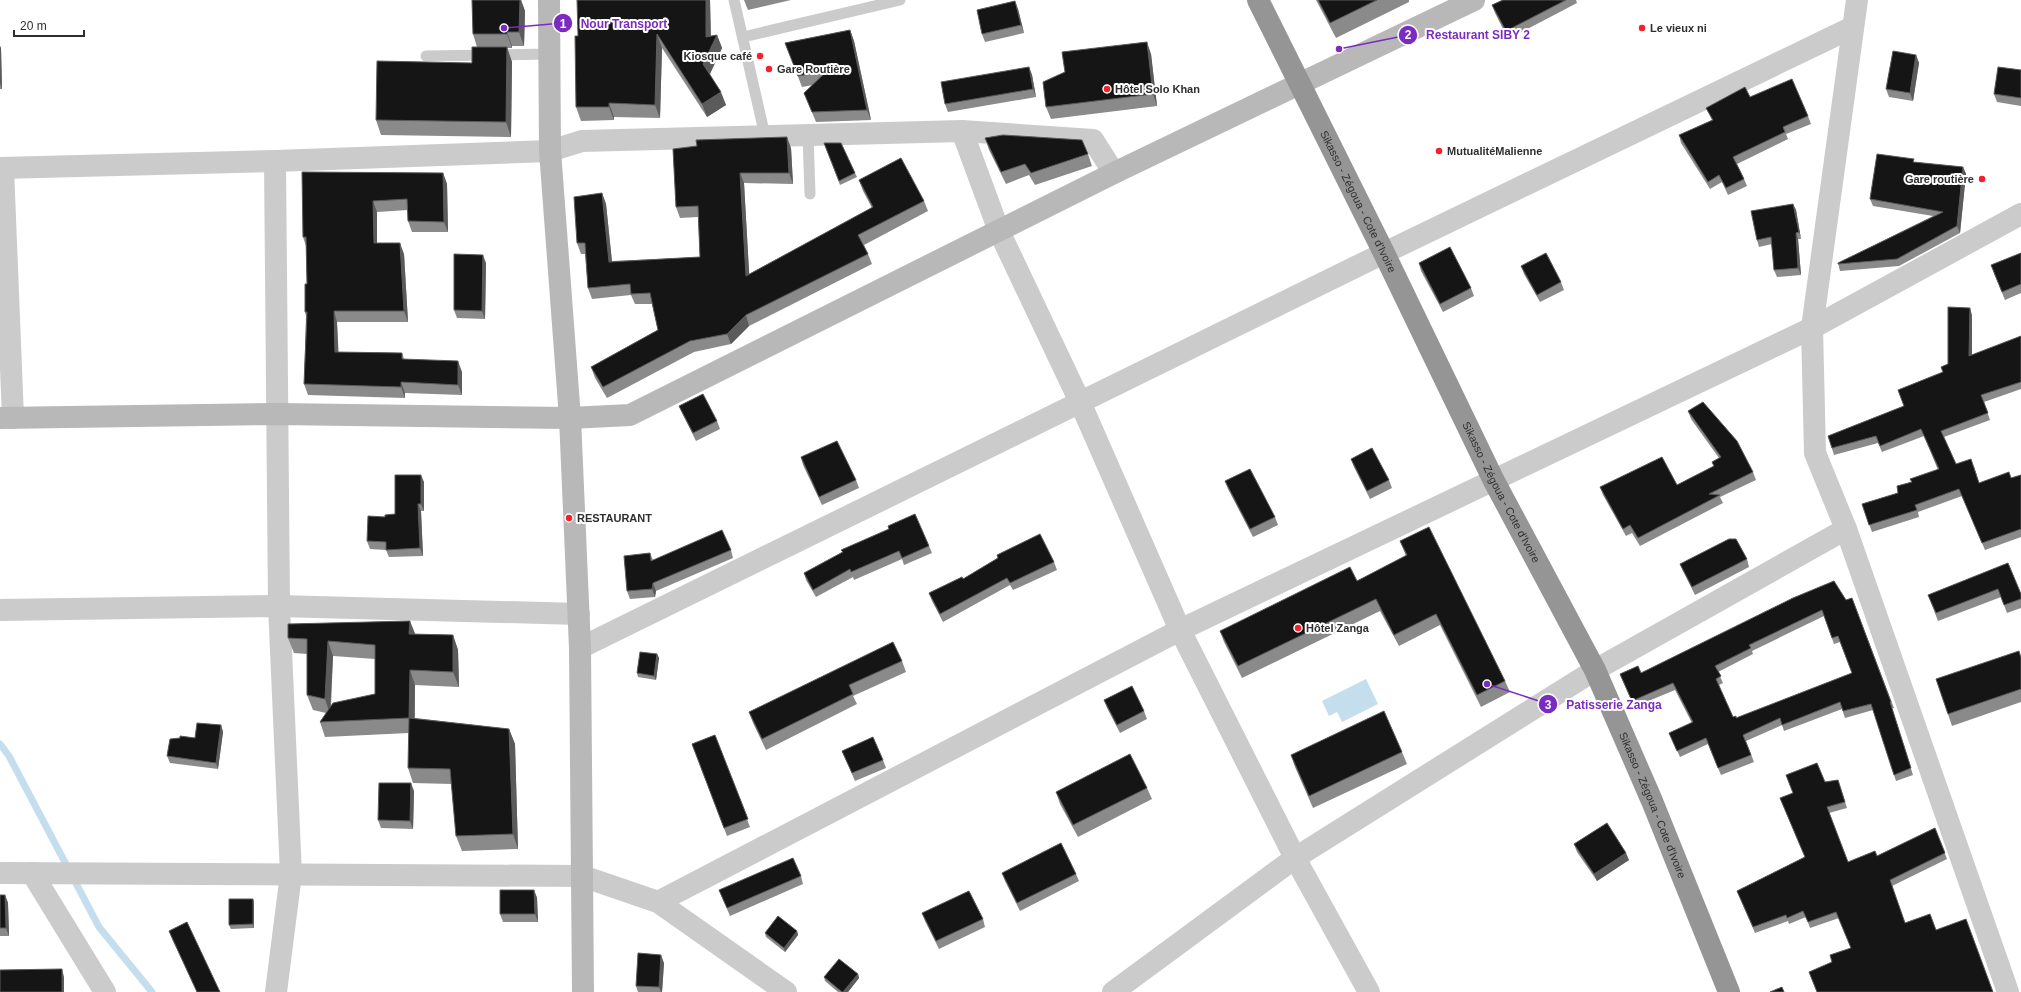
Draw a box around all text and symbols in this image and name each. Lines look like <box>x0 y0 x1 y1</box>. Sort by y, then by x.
callout: Nour Transport <box>553 11 675 35</box>
scale bar <box>14 12 84 38</box>
text: 1 <box>560 17 567 31</box>
text: Nour Transport <box>581 17 667 31</box>
text: 20 m <box>20 19 47 33</box>
place label: Le vieux ni <box>1650 22 1707 34</box>
callout: Restaurant SIBY 2 <box>1398 23 1538 47</box>
marker: Le vieux ni <box>1637 23 1647 33</box>
text: 2 <box>1405 28 1412 42</box>
text: Restaurant SIBY 2 <box>1426 28 1530 42</box>
place label: Kiosque café <box>684 50 752 62</box>
marker: Kiosque café <box>755 51 765 61</box>
place label: Gare Routière <box>777 63 850 75</box>
marker: Gare Routière <box>764 64 774 74</box>
place label: Hôtel Solo Khan <box>1115 83 1200 95</box>
marker: Hôtel Solo Khan <box>1102 84 1112 94</box>
street label: Sikasso - Zégoua - Cote d'Ivoire <box>1318 128 1398 274</box>
place label: MutualitéMalienne <box>1447 145 1542 157</box>
marker: MutualitéMalienne <box>1434 146 1444 156</box>
place label: Gare routière <box>1905 173 1974 185</box>
marker: Gare routière <box>1977 174 1987 184</box>
street label: Sikasso - Zégoua - Cote d'Ivoire <box>1460 420 1543 565</box>
place label: RESTAURANT <box>577 512 652 524</box>
marker: RESTAURANT <box>564 513 574 523</box>
place label: Hôtel Zanga <box>1306 622 1370 634</box>
marker: Hôtel Zanga <box>1293 623 1303 633</box>
callout: Patisserie Zanga <box>1538 692 1670 716</box>
text: 3 <box>1545 698 1552 712</box>
text: Patisserie Zanga <box>1566 698 1662 712</box>
street label: Sikasso - Zégoua - Cote d'Ivoire <box>1617 730 1688 880</box>

